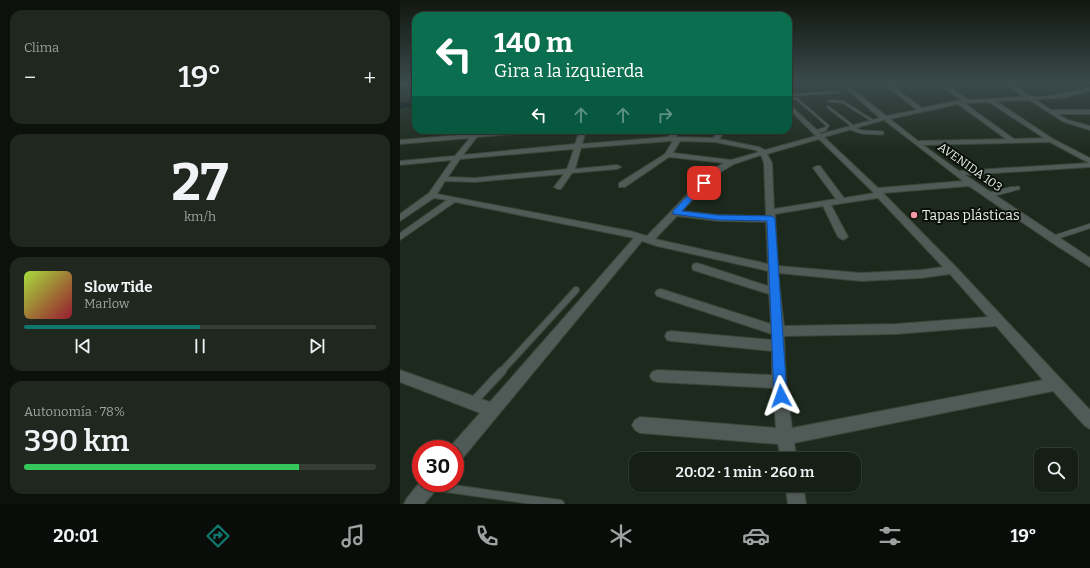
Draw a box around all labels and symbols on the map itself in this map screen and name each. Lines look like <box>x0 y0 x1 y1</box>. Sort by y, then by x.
street label: AVENIDA 103 <box>935 140 1005 194</box>
pin <box>687 166 721 200</box>
place label: Tapas plásticas <box>922 207 1020 224</box>
marker: Tapas plásticas <box>909 210 919 220</box>
position arrow <box>760 375 802 417</box>
speed limit sign: 30 <box>412 440 464 492</box>

